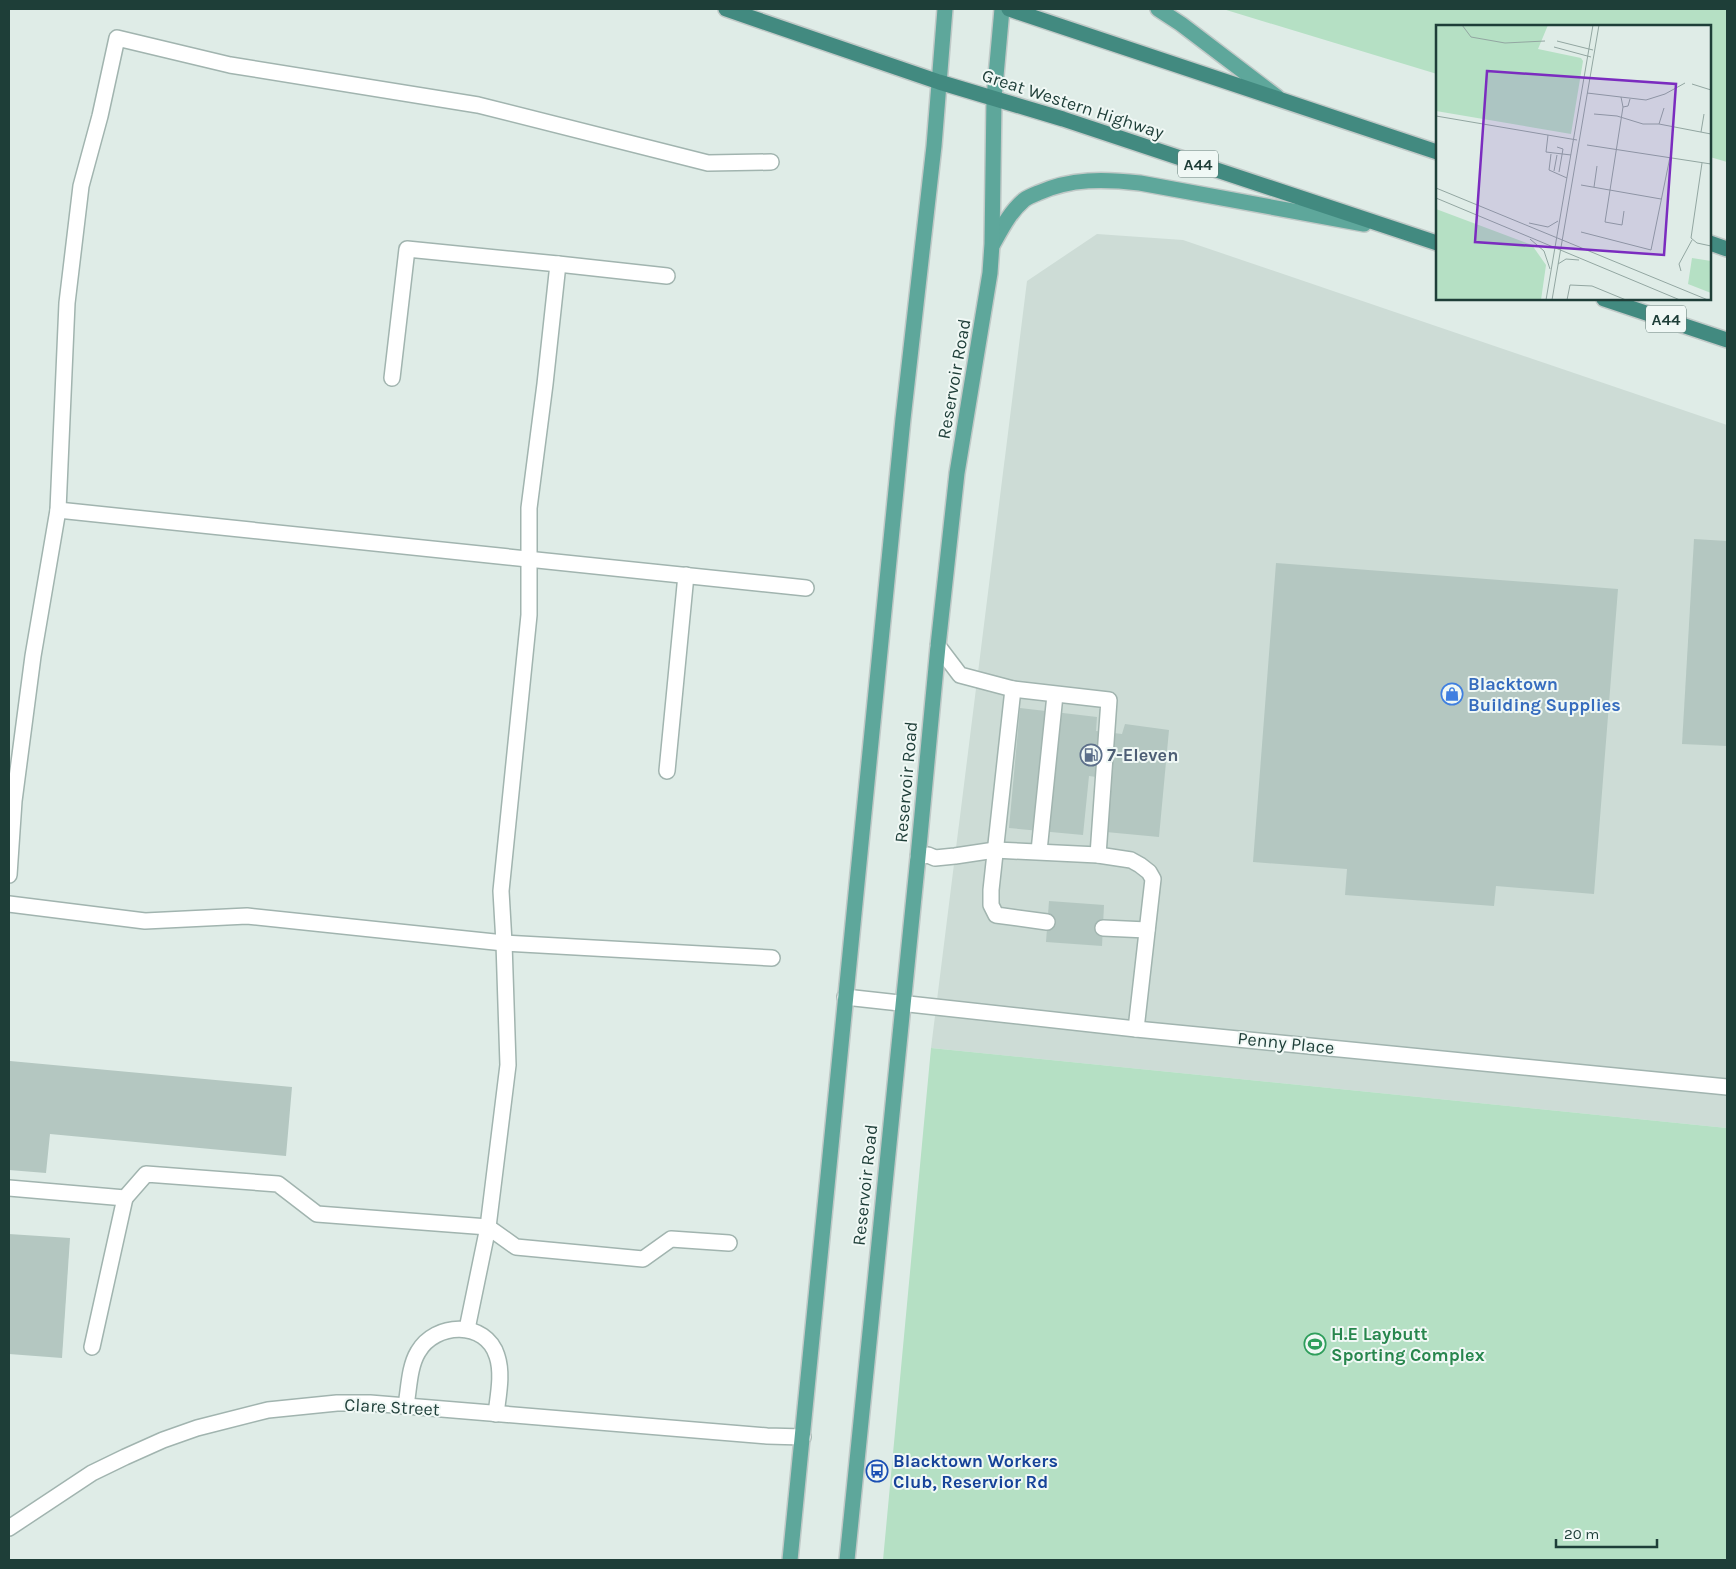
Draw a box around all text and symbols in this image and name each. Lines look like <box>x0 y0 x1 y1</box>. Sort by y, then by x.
inset map <box>1436 25 1711 300</box>
street label: Great Western Highway <box>979 64 1167 144</box>
road number: A44 <box>1178 150 1218 178</box>
road number: A44 <box>1646 306 1686 332</box>
street label: Reservoir Road <box>933 317 975 441</box>
place label: Blacktown Building Supplies <box>1468 673 1621 716</box>
shop icon: Blacktown Building Supplies <box>1440 682 1464 706</box>
street label: Reservoir Road <box>890 720 922 844</box>
fuel station icon: 7-Eleven <box>1079 743 1103 767</box>
place label: 7-Eleven <box>1107 744 1178 766</box>
street label: Penny Place <box>1237 1027 1335 1059</box>
street label: Reservoir Road <box>848 1123 882 1247</box>
place label: H.E Laybutt Sporting Complex <box>1331 1323 1485 1366</box>
sports icon: H.E Laybutt Sporting Complex <box>1303 1332 1327 1356</box>
street label: Clare Street <box>344 1394 440 1420</box>
place label: Blacktown Workers Club, Reservior Rd <box>893 1450 1058 1493</box>
bus stop icon: Blacktown Workers Club, Reservior Rd <box>865 1459 889 1483</box>
scale bar <box>1556 1516 1657 1548</box>
text: 20 m <box>1564 1525 1599 1543</box>

